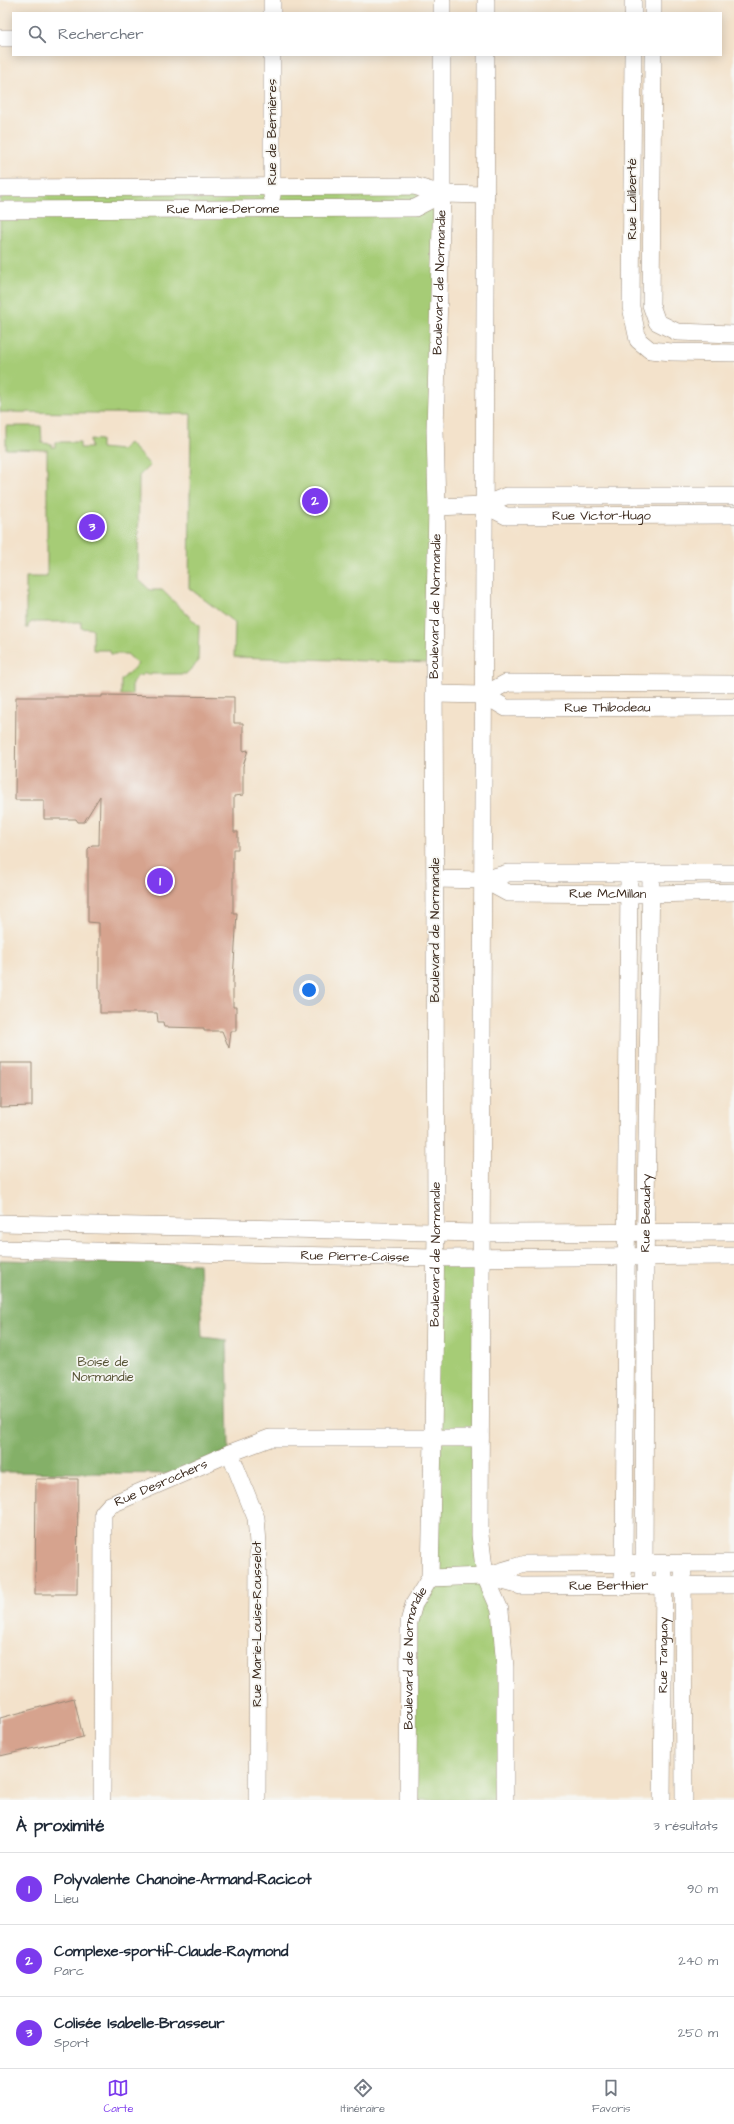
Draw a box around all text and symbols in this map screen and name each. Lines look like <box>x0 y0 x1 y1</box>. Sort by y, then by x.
search box <box>12 12 722 56</box>
icon: search <box>26 23 48 45</box>
text: Rechercher <box>58 24 143 45</box>
street label: Rue de Bernières <box>263 78 281 185</box>
street label: Rue Laliberté <box>623 158 641 240</box>
street label: Rue Marie-Derome <box>166 200 280 218</box>
street label: Boulevard de Normandie <box>428 210 451 355</box>
pin: 2 <box>302 486 328 516</box>
street label: Rue Victor-Hugo <box>552 506 652 525</box>
pin: 3 <box>79 512 105 542</box>
street label: Boulevard de Normandie <box>425 533 445 679</box>
street label: Rue Thibodeau <box>564 698 651 717</box>
street label: Boulevard de Normandie <box>426 857 444 1003</box>
pin: 1 <box>147 866 173 896</box>
street label: Rue McMillan <box>569 884 647 903</box>
your location <box>299 980 319 1000</box>
street label: Rue Beaudry <box>636 1174 656 1252</box>
street label: Boulevard de Normandie <box>426 1182 445 1327</box>
street label: Rue Pierre-Caisse <box>300 1246 410 1266</box>
park label: Boisé de Normandie <box>72 1353 134 1386</box>
street label: Rue Desrochers <box>111 1455 211 1511</box>
street label: Rue Marie-Louise-Rousselot <box>248 1540 266 1707</box>
street label: Rue Berthier <box>569 1576 648 1595</box>
street label: Boulevard de Normandie <box>399 1583 432 1730</box>
street label: Rue Tanguay <box>654 1617 674 1693</box>
text: À proximité <box>16 1814 105 1838</box>
text: 3 résultats <box>653 1817 718 1835</box>
text: Polyvalente Chanoine-Armand-Racicot <box>54 1869 311 1890</box>
text: 1 <box>28 1880 30 1898</box>
text: 90 m <box>687 1880 718 1898</box>
text: Lieu <box>54 1890 79 1908</box>
text: Complexe-sportif-Claude-Raymond <box>54 1941 288 1962</box>
text: 2 <box>25 1952 33 1970</box>
text: 240 m <box>678 1952 718 1970</box>
text: Parc <box>54 1962 84 1980</box>
text: Colisée Isabelle-Brasseur <box>54 2013 225 2034</box>
text: 3 <box>26 2024 32 2042</box>
text: 250 m <box>678 2024 718 2042</box>
text: Sport <box>54 2034 89 2052</box>
tab: Carte <box>104 2077 133 2116</box>
tab: Itinéraire <box>340 2077 385 2116</box>
tab: Favoris <box>592 2077 630 2116</box>

